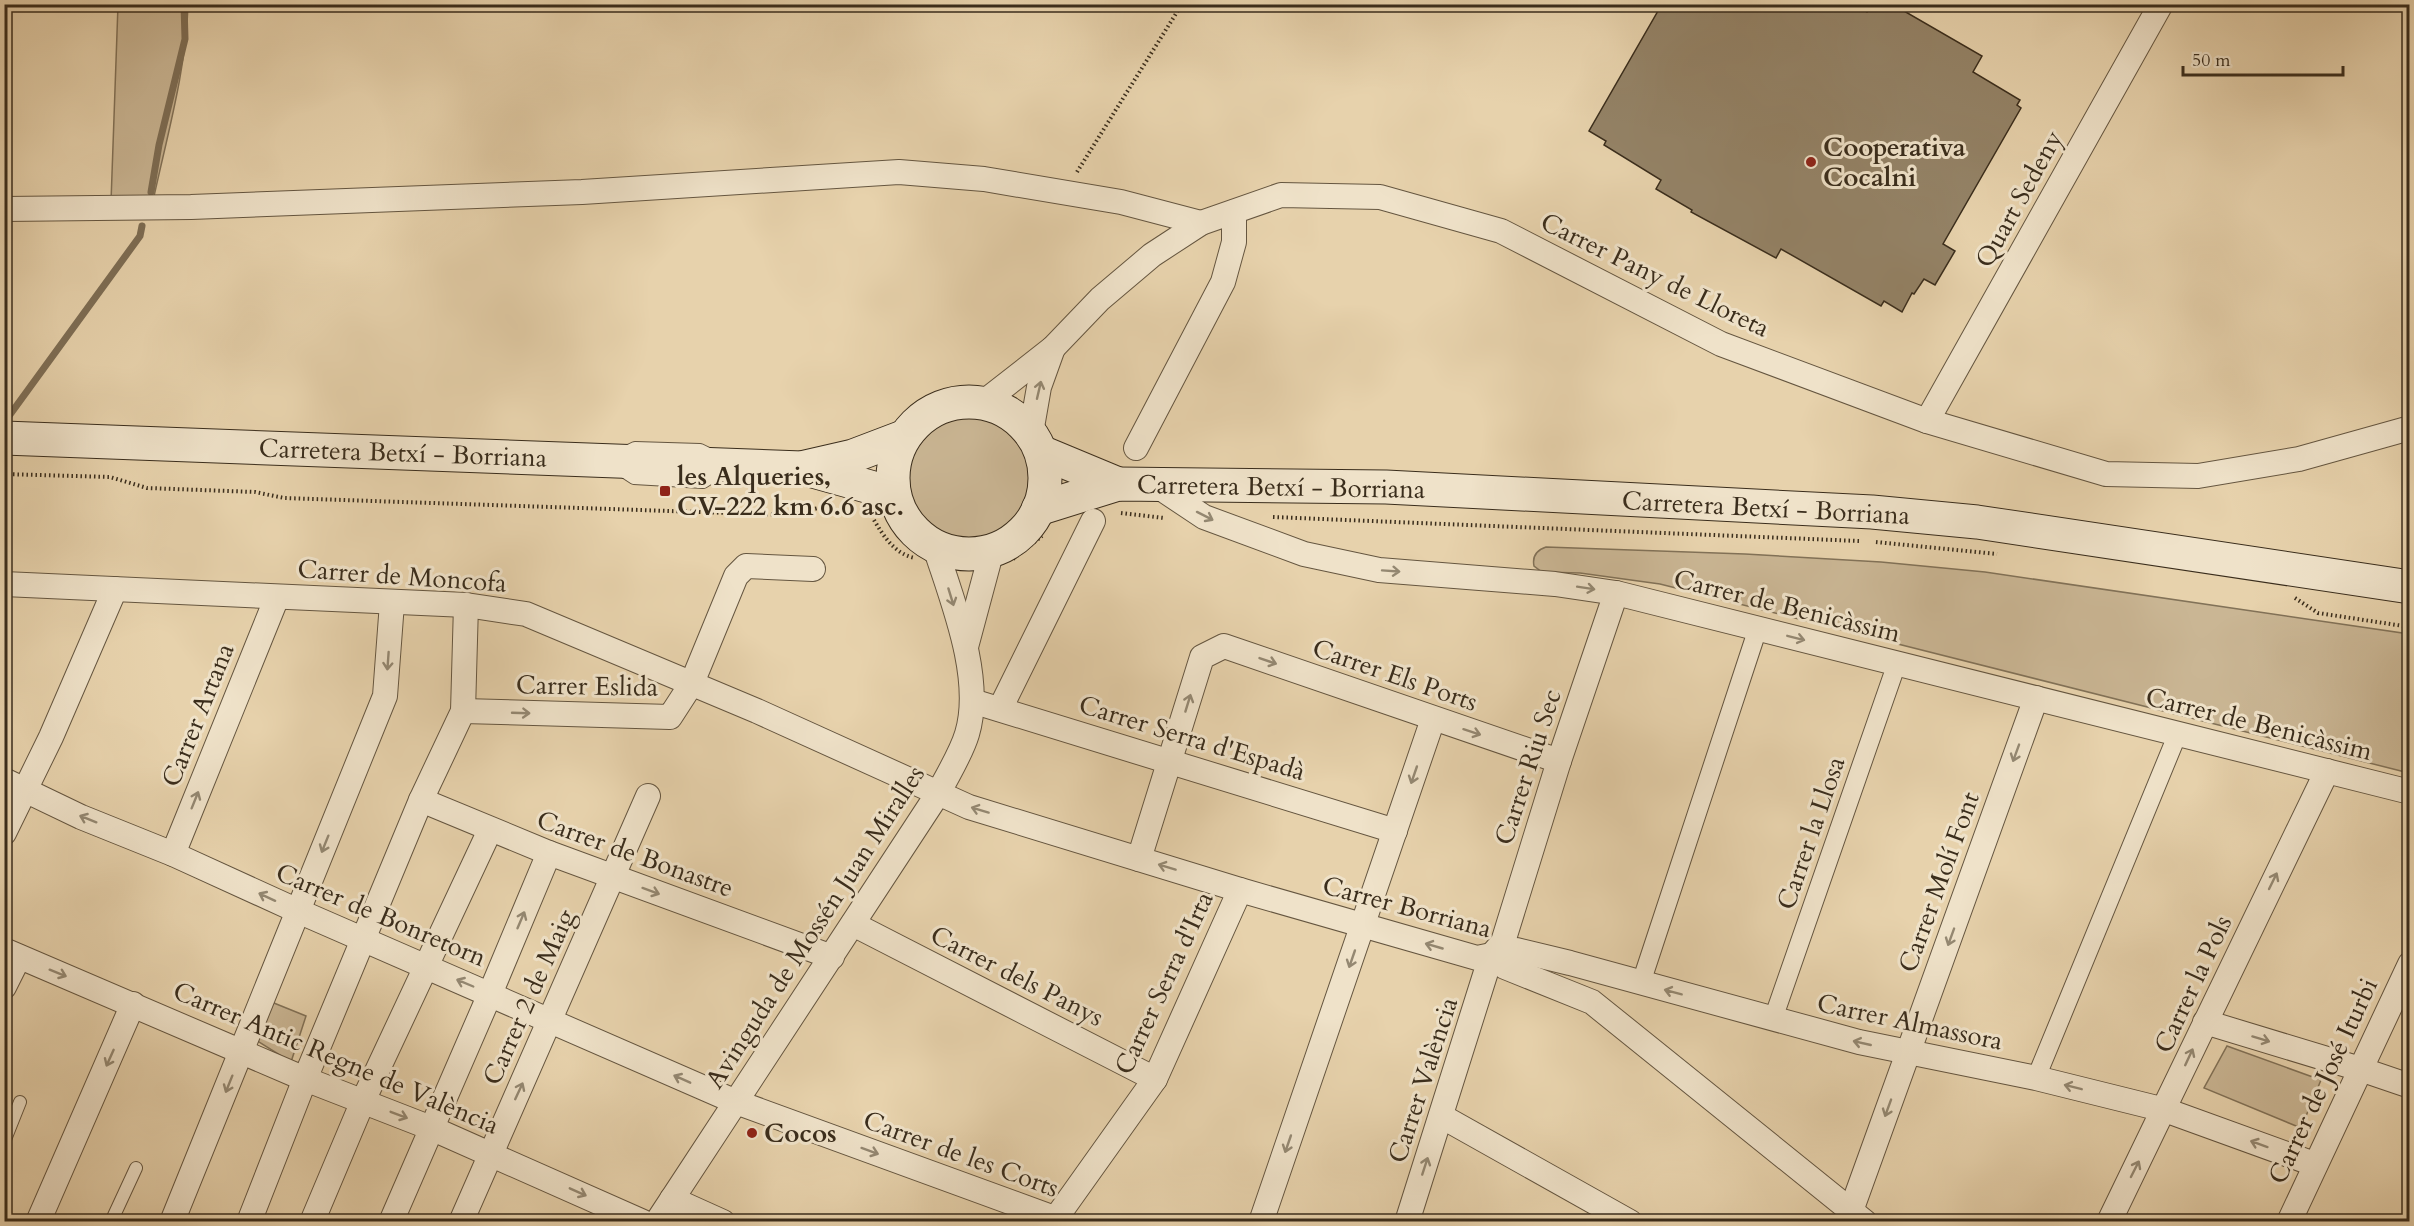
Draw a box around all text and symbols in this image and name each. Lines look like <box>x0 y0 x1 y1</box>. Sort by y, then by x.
scale bar <box>2183 39 2344 77</box>
text: 50 m <box>2192 48 2231 73</box>
street label: Quart Sedeny <box>1967 124 2071 274</box>
place label: Cooperativa Cocalni <box>1823 130 1966 195</box>
marker: Cooperativa Cocalni <box>1804 155 1818 169</box>
street label: Carrer Pany de Lloreta <box>1535 204 1775 346</box>
one-way arrow <box>1034 381 1046 400</box>
street label: Carretera Betxí - Borriana <box>258 430 548 476</box>
place label: les Alqueries, CV-222 km 6.6 asc. <box>677 459 904 524</box>
street label: Carretera Betxí - Borriana <box>1137 467 1425 507</box>
street label: Carretera Betxí - Borriana <box>1621 483 1911 533</box>
marker: les Alqueries, CV-222 km 6.6 asc. <box>658 484 672 498</box>
one-way arrow <box>1196 511 1214 523</box>
street label: Carrer de Moncofa <box>296 551 508 601</box>
street label: Carrer de Benicàssim <box>1670 561 1904 651</box>
one-way arrow <box>1381 566 1401 577</box>
one-way arrow <box>1575 583 1595 594</box>
one-way arrow <box>946 587 957 606</box>
street label: Carrer Els Ports <box>1308 630 1482 720</box>
one-way arrow <box>1786 632 1805 644</box>
street label: Carrer Artana <box>153 638 243 792</box>
one-way arrow <box>382 650 393 670</box>
one-way arrow <box>1258 657 1277 668</box>
street label: Carrer Eslida <box>516 667 658 705</box>
street label: Carrer de Benicàssim <box>2142 679 2376 769</box>
street label: Carrer Riu Sec <box>1486 685 1570 849</box>
street label: Carrer Serra d'Espadà <box>1075 687 1309 789</box>
one-way arrow <box>1183 694 1194 713</box>
one-way arrow <box>511 707 531 719</box>
one-way arrow <box>1462 727 1481 738</box>
one-way arrow <box>2010 743 2021 762</box>
street label: Carrer la Llosa <box>1768 752 1854 914</box>
street label: Avinguda de Mossén Juan Miralles <box>697 759 933 1095</box>
one-way arrow <box>1408 765 1419 784</box>
street label: Carrer Molí Font <box>1890 787 1988 977</box>
one-way arrow <box>190 791 201 809</box>
street label: Carrer de Bonastre <box>532 802 738 906</box>
one-way arrow <box>971 804 990 815</box>
one-way arrow <box>80 813 98 824</box>
one-way arrow <box>319 834 330 853</box>
street label: Carrer de Bonretorn <box>270 855 492 975</box>
one-way arrow <box>1158 861 1177 872</box>
street label: Carrer Borriana <box>1319 868 1495 946</box>
one-way arrow <box>2268 873 2280 891</box>
one-way arrow <box>641 886 660 897</box>
street label: Carrer Serra d'Irta <box>1106 886 1222 1080</box>
one-way arrow <box>259 891 277 903</box>
street label: Carrer 2 de Maig <box>475 903 584 1090</box>
street label: Carrer la Pols <box>2146 910 2240 1058</box>
one-way arrow <box>516 911 527 930</box>
street label: Carrer dels Panys <box>924 917 1110 1035</box>
one-way arrow <box>1944 927 1955 946</box>
one-way arrow <box>1425 940 1444 951</box>
one-way arrow <box>1345 949 1356 968</box>
one-way arrow <box>49 968 67 979</box>
street label: Carrer de José Iturbi <box>2260 972 2386 1190</box>
street label: Carrer Antic Regne de València <box>168 973 504 1143</box>
one-way arrow <box>457 977 475 988</box>
street label: Carrer Almassora <box>1814 985 2006 1059</box>
one-way arrow <box>1664 986 1683 997</box>
street label: Carrer València <box>1380 993 1466 1167</box>
one-way arrow <box>2251 1034 2270 1045</box>
one-way arrow <box>1852 1036 1871 1048</box>
one-way arrow <box>103 1048 115 1066</box>
one-way arrow <box>2185 1048 2196 1066</box>
one-way arrow <box>673 1073 692 1084</box>
one-way arrow <box>223 1074 234 1092</box>
one-way arrow <box>2064 1081 2083 1093</box>
one-way arrow <box>514 1083 525 1101</box>
one-way arrow <box>1882 1098 1893 1117</box>
street label: Carrer de les Corts <box>858 1102 1064 1206</box>
one-way arrow <box>389 1111 408 1122</box>
place label: Cocos <box>764 1116 837 1151</box>
marker: Cocos <box>745 1126 759 1140</box>
one-way arrow <box>1282 1134 1293 1153</box>
one-way arrow <box>2250 1137 2269 1148</box>
one-way arrow <box>860 1146 879 1157</box>
one-way arrow <box>1420 1157 1431 1176</box>
one-way arrow <box>2130 1161 2141 1179</box>
one-way arrow <box>569 1187 587 1199</box>

